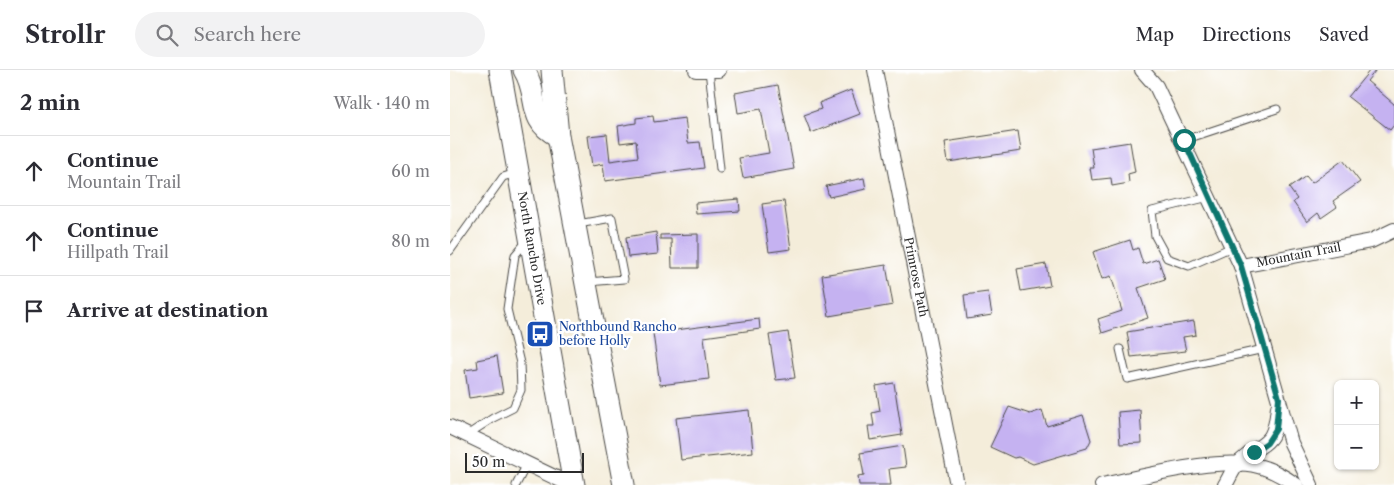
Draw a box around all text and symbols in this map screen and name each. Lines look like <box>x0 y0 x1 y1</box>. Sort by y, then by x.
search box <box>135 12 485 57</box>
text: Strollr <box>25 20 105 49</box>
icon: search <box>153 21 181 49</box>
text: Search here <box>193 23 301 46</box>
text: Map <box>1135 24 1174 46</box>
text: Directions <box>1202 24 1291 46</box>
text: Saved <box>1319 24 1369 46</box>
text: 2 min <box>20 90 80 115</box>
text: Walk · 140 m <box>333 93 430 113</box>
route start <box>1173 129 1196 152</box>
text: Continue <box>67 149 159 172</box>
icon: ahead <box>20 157 48 185</box>
text: 60 m <box>391 161 430 181</box>
text: Mountain Trail <box>67 172 181 192</box>
street label: North Rancho Drive <box>515 190 550 306</box>
text: Continue <box>67 219 159 242</box>
icon: ahead <box>20 227 48 255</box>
text: 80 m <box>391 231 430 251</box>
street label: Primrose Path <box>901 236 932 319</box>
street label: Mountain Trail <box>1255 239 1342 270</box>
text: Hillpath Trail <box>67 242 169 262</box>
icon: arrive <box>20 297 48 325</box>
text: Arrive at destination <box>67 299 268 322</box>
bus stop icon: Northbound Rancho before Holly <box>525 319 555 349</box>
place label: Northbound Rancho before Holly <box>559 319 677 348</box>
map controls <box>1334 380 1379 470</box>
button: + <box>1334 380 1379 425</box>
button: − <box>1334 425 1379 470</box>
route end <box>1243 441 1266 464</box>
scale bar <box>465 450 584 473</box>
text: 50 m <box>472 453 505 471</box>

